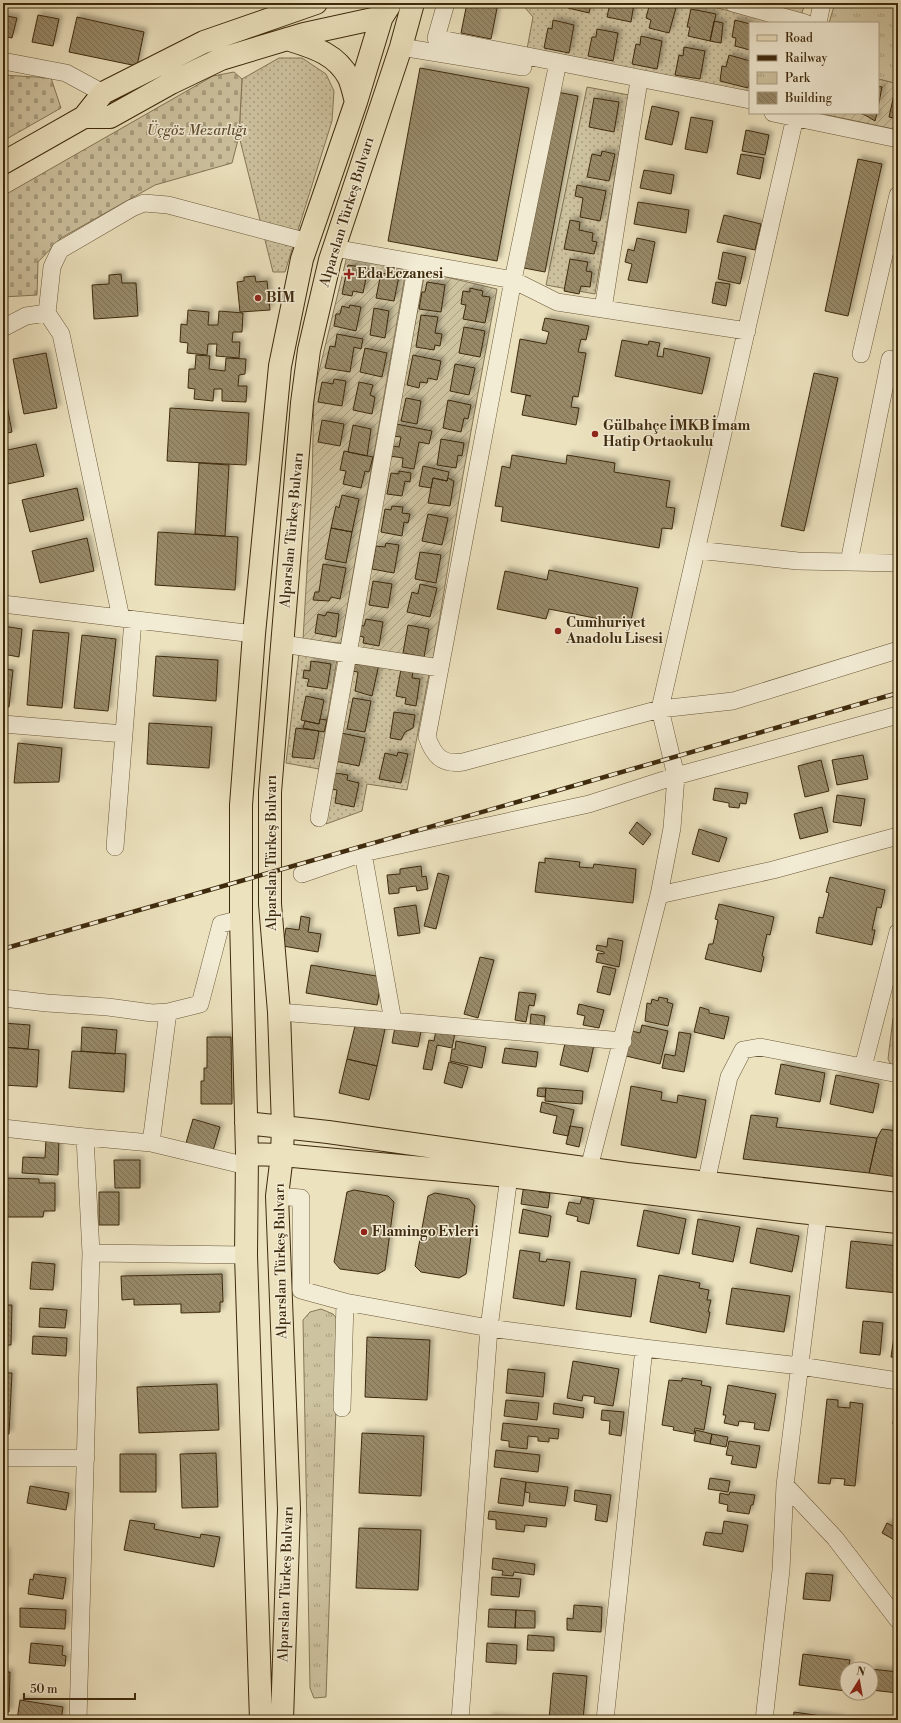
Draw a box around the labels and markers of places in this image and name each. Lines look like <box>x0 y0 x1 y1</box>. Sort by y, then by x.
place label: Eda Eczanesi <box>357 265 444 283</box>
marker: Eda Eczanesi <box>344 269 354 279</box>
place label: BİM <box>266 287 295 307</box>
marker: BİM <box>253 293 263 303</box>
place label: Gülbahçe İMKB İmam Hatip Ortaokulu <box>603 415 751 451</box>
marker: Gülbahçe İMKB İmam Hatip Ortaokulu <box>590 429 600 439</box>
place label: Cumhuriyet Anadolu Lisesi <box>565 614 663 648</box>
marker: Cumhuriyet Anadolu Lisesi <box>553 626 563 636</box>
place label: Flamingo Evleri <box>372 1223 479 1241</box>
marker: Flamingo Evleri <box>359 1227 369 1237</box>

